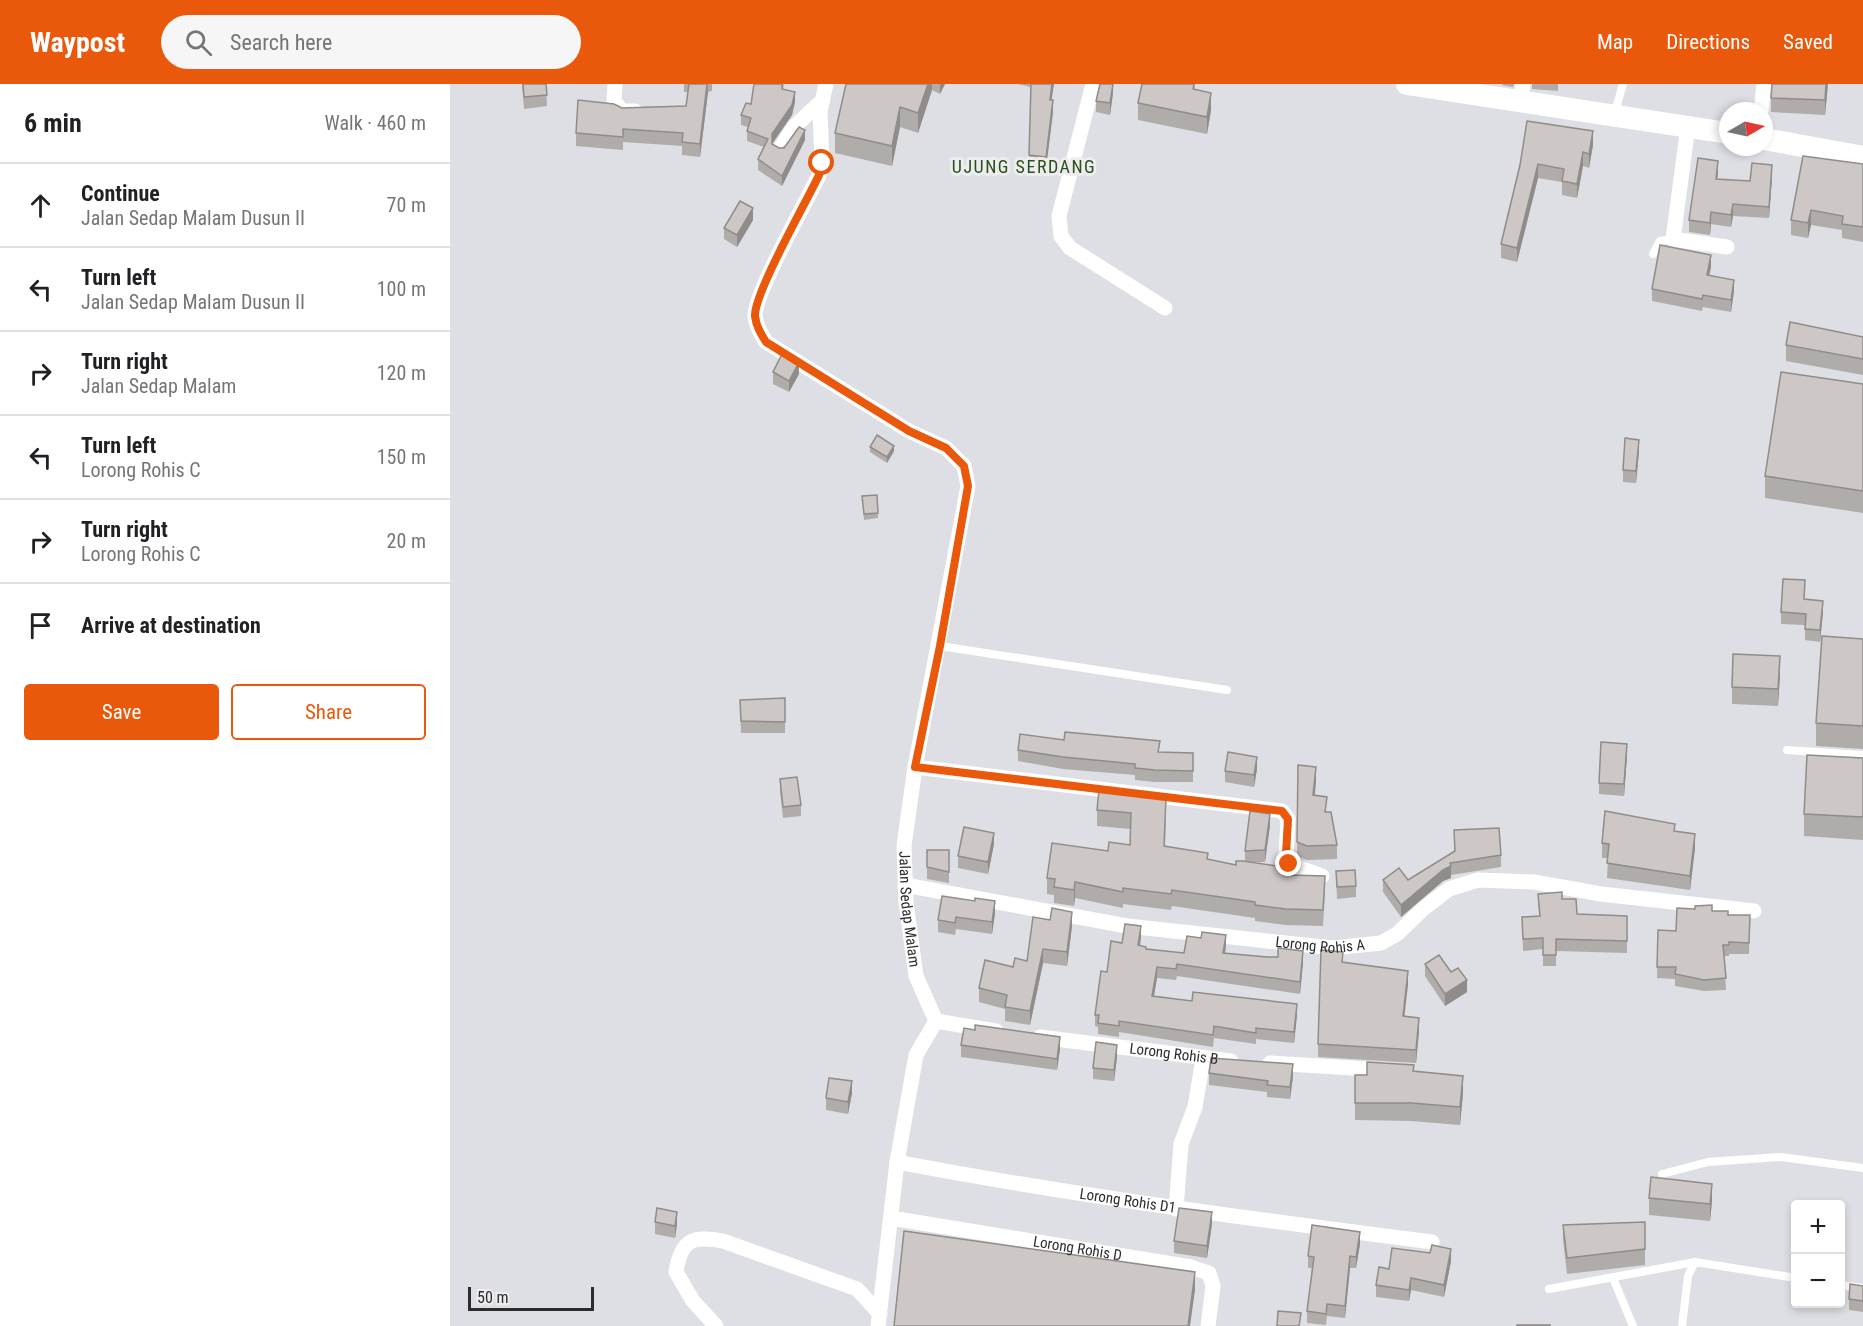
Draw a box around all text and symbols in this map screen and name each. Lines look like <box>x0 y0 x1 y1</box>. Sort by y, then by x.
search box <box>161 15 581 69</box>
text: Waypost <box>30 26 125 59</box>
icon: search <box>182 26 215 59</box>
text: Search here <box>230 30 332 55</box>
text: Map <box>1597 30 1633 54</box>
text: Directions <box>1666 30 1750 54</box>
text: Saved <box>1783 30 1833 54</box>
north arrow <box>1719 102 1773 156</box>
text: 6 min <box>24 108 82 138</box>
text: Walk · 460 m <box>325 111 426 135</box>
route start <box>808 149 834 175</box>
district label: UJUNG SERDANG <box>952 156 1096 177</box>
text: Continue <box>81 181 160 206</box>
icon: ahead <box>24 189 57 222</box>
text: 70 m <box>387 193 426 217</box>
text: Jalan Sedap Malam Dusun II <box>81 206 305 230</box>
text: Turn left <box>81 265 156 290</box>
icon: left <box>24 273 57 306</box>
text: 100 m <box>377 277 426 301</box>
text: Jalan Sedap Malam Dusun II <box>81 290 305 314</box>
text: Turn right <box>81 349 168 374</box>
icon: right <box>24 357 57 390</box>
text: 120 m <box>377 361 426 385</box>
text: Jalan Sedap Malam <box>81 374 236 398</box>
text: Turn left <box>81 433 156 458</box>
icon: left <box>24 441 57 474</box>
text: 150 m <box>377 445 426 469</box>
text: Lorong Rohis C <box>81 458 201 482</box>
text: Turn right <box>81 517 168 542</box>
icon: right <box>24 525 57 558</box>
text: 20 m <box>387 529 426 553</box>
text: Lorong Rohis C <box>81 542 201 566</box>
icon: arrive <box>24 609 57 642</box>
text: Arrive at destination <box>81 613 261 638</box>
button: Save <box>24 684 219 740</box>
button: Share <box>231 684 426 740</box>
route end <box>1275 850 1301 876</box>
street label: Jalan Sedap Malam <box>895 851 924 968</box>
street label: Lorong Rohis A <box>1274 933 1366 957</box>
street label: Lorong Rohis B <box>1128 1039 1219 1068</box>
street label: Lorong Rohis D1 <box>1078 1185 1177 1217</box>
map controls <box>1791 1200 1845 1308</box>
button: + <box>1791 1200 1845 1254</box>
street label: Lorong Rohis D <box>1032 1232 1123 1265</box>
button: − <box>1791 1254 1845 1308</box>
scale bar <box>468 1284 594 1312</box>
text: 50 m <box>477 1288 509 1307</box>

